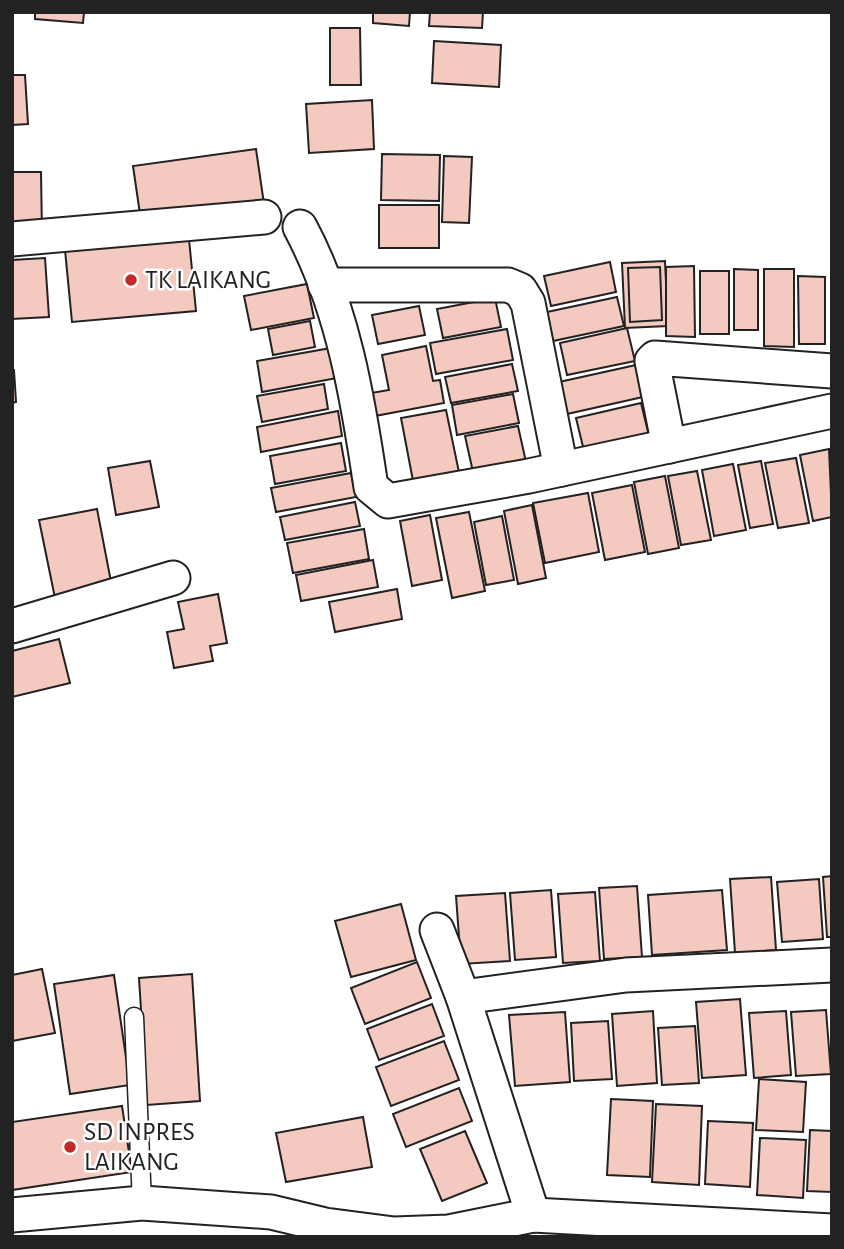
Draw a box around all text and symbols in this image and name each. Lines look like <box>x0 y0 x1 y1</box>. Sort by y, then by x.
place label: TK LAIKANG <box>145 267 271 293</box>
marker: TK LAIKANG <box>123 272 139 288</box>
place label: SD INPRES LAIKANG <box>84 1119 195 1175</box>
marker: SD INPRES LAIKANG <box>62 1139 78 1155</box>

